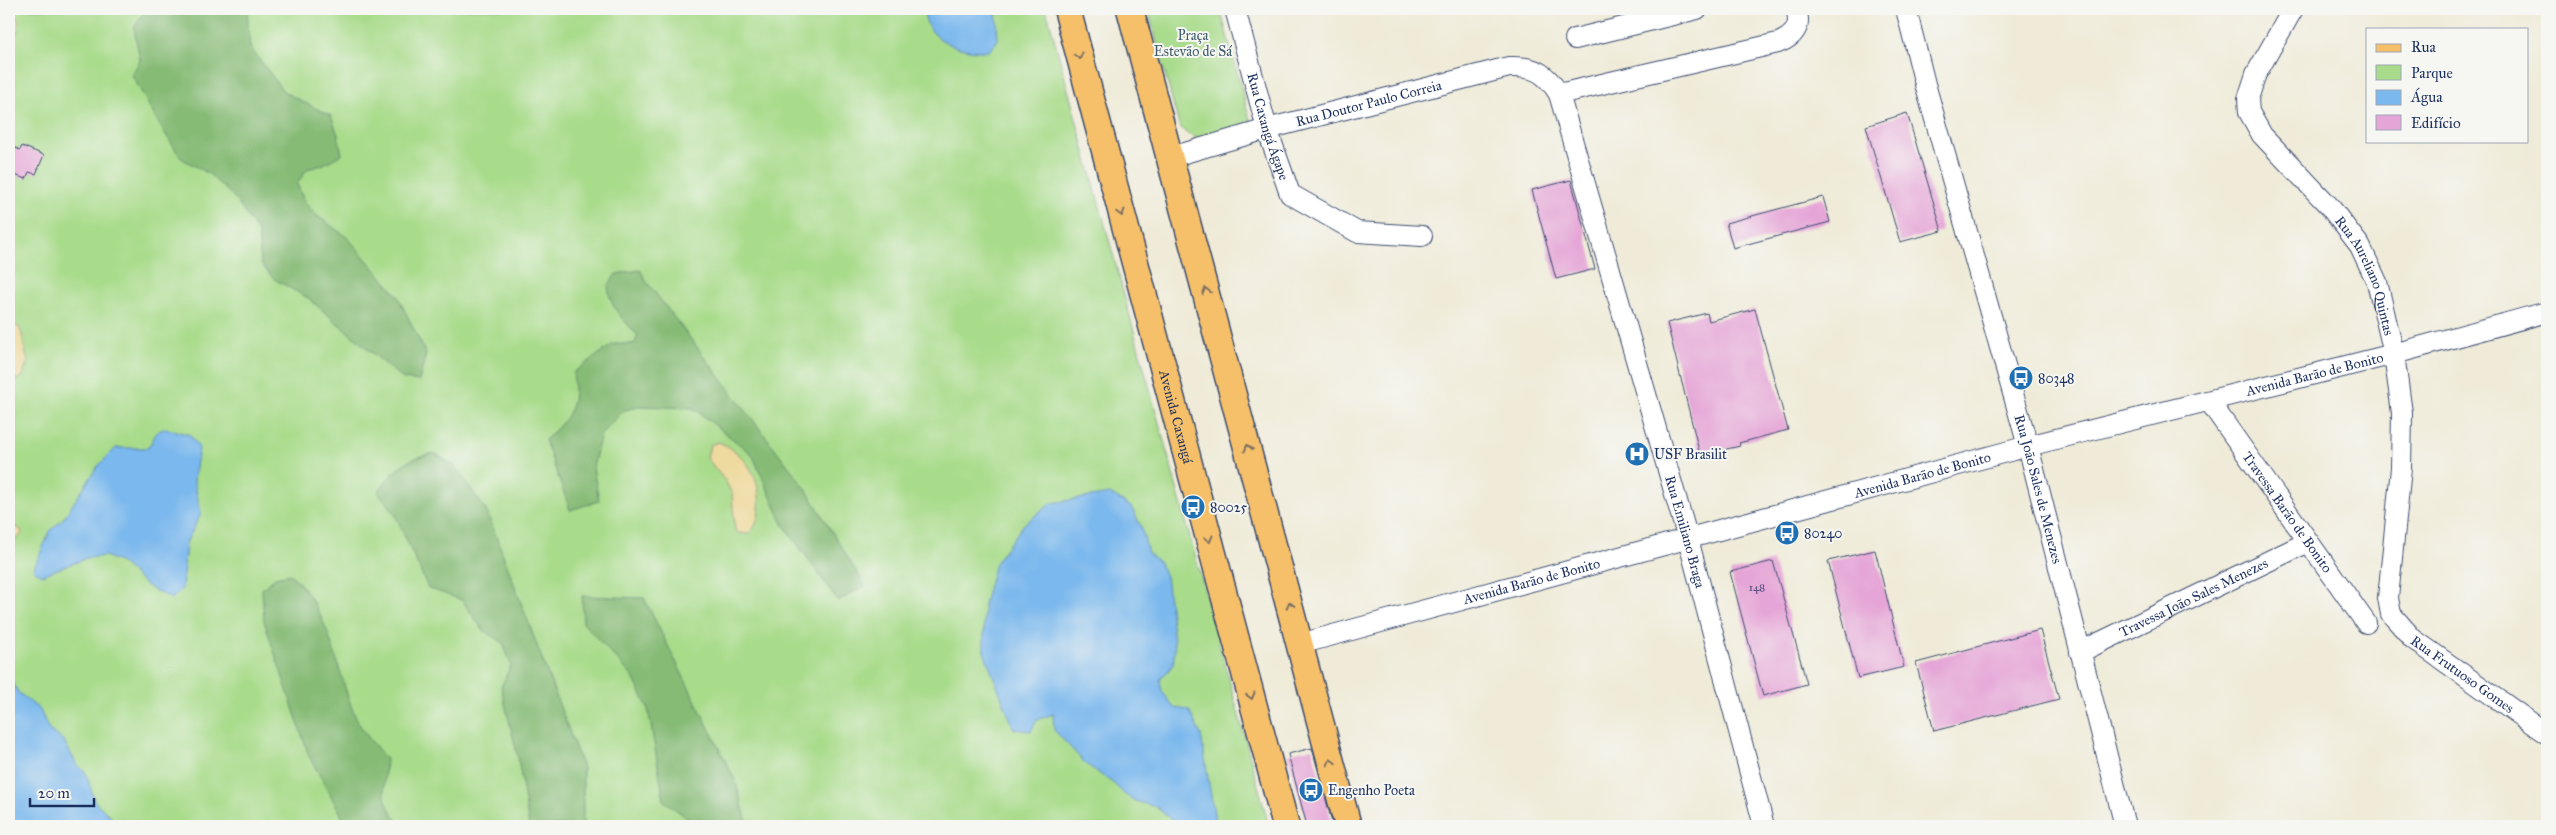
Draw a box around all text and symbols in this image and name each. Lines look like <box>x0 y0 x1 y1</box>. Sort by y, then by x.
park label: Praça Estevão de Sá <box>1154 27 1232 60</box>
legend <box>2366 28 2528 142</box>
text: Rua <box>2411 38 2436 56</box>
one-way arrow <box>1074 51 1084 59</box>
text: Parque <box>2411 64 2453 83</box>
street label: Rua Caxangá Ágape <box>1244 71 1293 183</box>
street label: Rua Doutor Paulo Correia <box>1294 76 1444 130</box>
text: Água <box>2410 87 2443 106</box>
text: Edifício <box>2411 114 2461 132</box>
one-way arrow <box>1116 208 1126 216</box>
street label: Rua Aureliano Quintas <box>2331 212 2398 337</box>
one-way arrow <box>1201 287 1212 295</box>
street label: Avenida Barão de Bonito <box>2243 349 2385 400</box>
bus stop icon: 80348 <box>2008 365 2034 391</box>
street label: Avenida Caxangá <box>1155 367 1197 465</box>
place label: 80348 <box>2038 370 2074 387</box>
street label: Rua João Sales de Menezes <box>2011 412 2066 565</box>
hospital icon: USF Brasilit <box>1624 441 1650 467</box>
one-way arrow <box>1243 444 1254 453</box>
place label: USF Brasilit <box>1654 446 1727 463</box>
street label: Avenida Barão de Bonito <box>1851 448 1993 502</box>
street label: Travessa Barão de Bonito <box>2239 448 2336 576</box>
street label: Rua Emiliano Braga <box>1662 473 1709 590</box>
bus stop icon: 80025 <box>1180 494 1206 520</box>
place label: 80025 <box>1210 499 1248 516</box>
bus stop icon: 80240 <box>1774 520 1800 546</box>
place label: 80240 <box>1804 525 1842 542</box>
one-way arrow <box>1203 534 1213 542</box>
street label: Avenida Barão de Bonito <box>1460 554 1602 608</box>
street label: Travessa João Sales Menezes <box>2116 554 2271 640</box>
house number: 148 <box>1749 581 1765 594</box>
one-way arrow <box>1285 602 1295 610</box>
street label: Rua Frutuoso Gomes <box>2408 632 2517 717</box>
one-way arrow <box>1245 691 1255 699</box>
one-way arrow <box>1326 758 1337 767</box>
scale bar <box>30 775 94 807</box>
bus stop icon: Engenho Poeta <box>1298 777 1324 803</box>
place label: Engenho Poeta <box>1328 782 1415 799</box>
text: 20 m <box>38 784 70 802</box>

